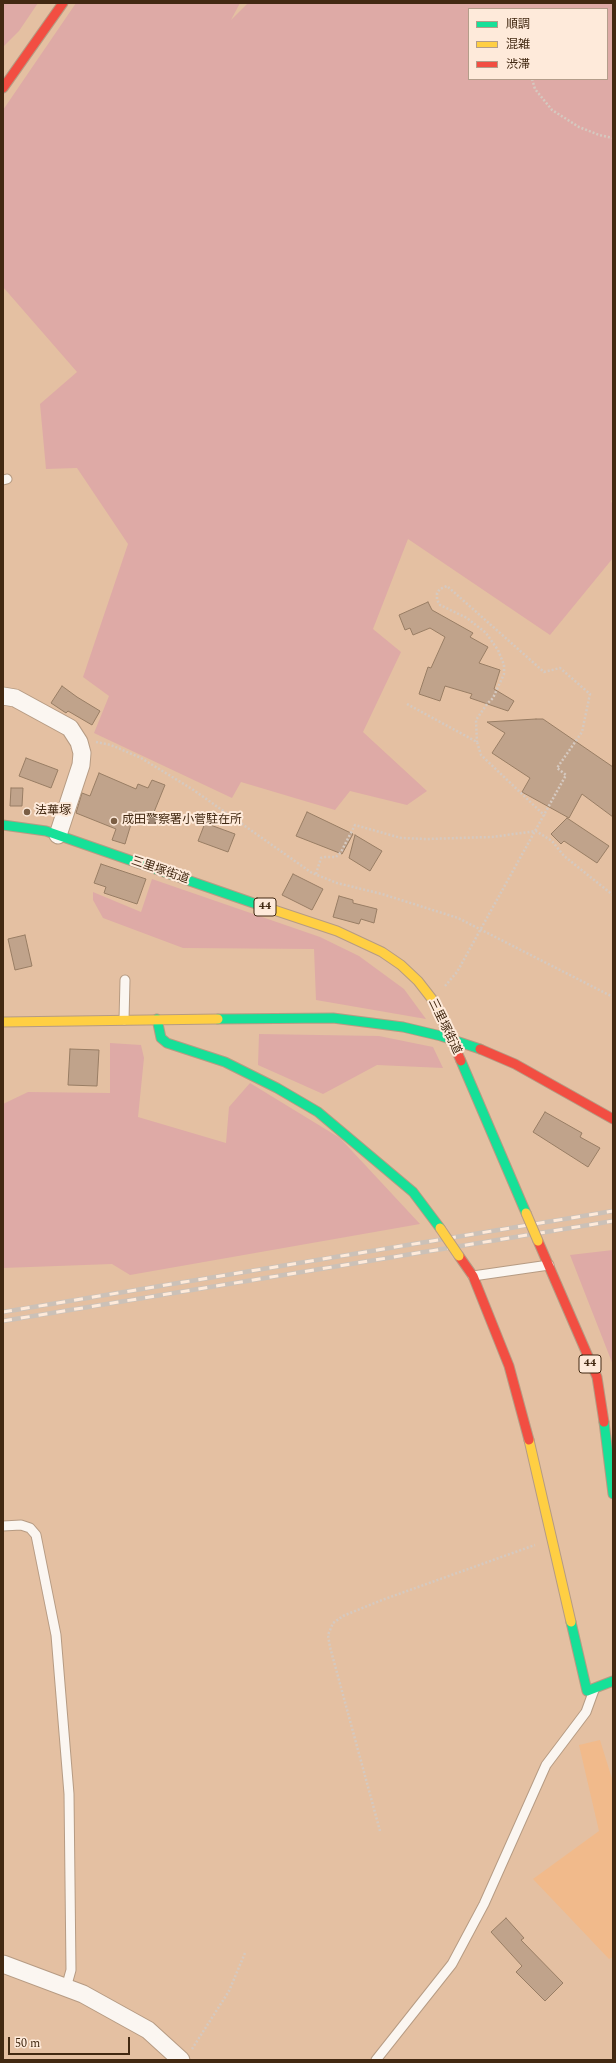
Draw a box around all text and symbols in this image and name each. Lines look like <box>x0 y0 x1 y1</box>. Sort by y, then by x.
legend <box>468 8 608 80</box>
text: 順調 <box>506 15 530 34</box>
text: 混雑 <box>506 35 530 54</box>
text: 渋滞 <box>506 55 530 74</box>
place label: 法華塚 <box>35 805 71 819</box>
marker: 法華塚 <box>22 807 32 817</box>
place label: 成田警察署小菅駐在所 <box>122 814 242 828</box>
marker: 成田警察署小菅駐在所 <box>109 816 119 826</box>
street label: 三里塚街道 <box>129 854 191 888</box>
road number: 44 <box>254 898 276 916</box>
street label: 三里塚街道 <box>424 997 464 1057</box>
road number: 44 <box>579 1355 601 1373</box>
scale bar <box>10 2029 132 2055</box>
text: 50 m <box>15 2034 40 2053</box>

